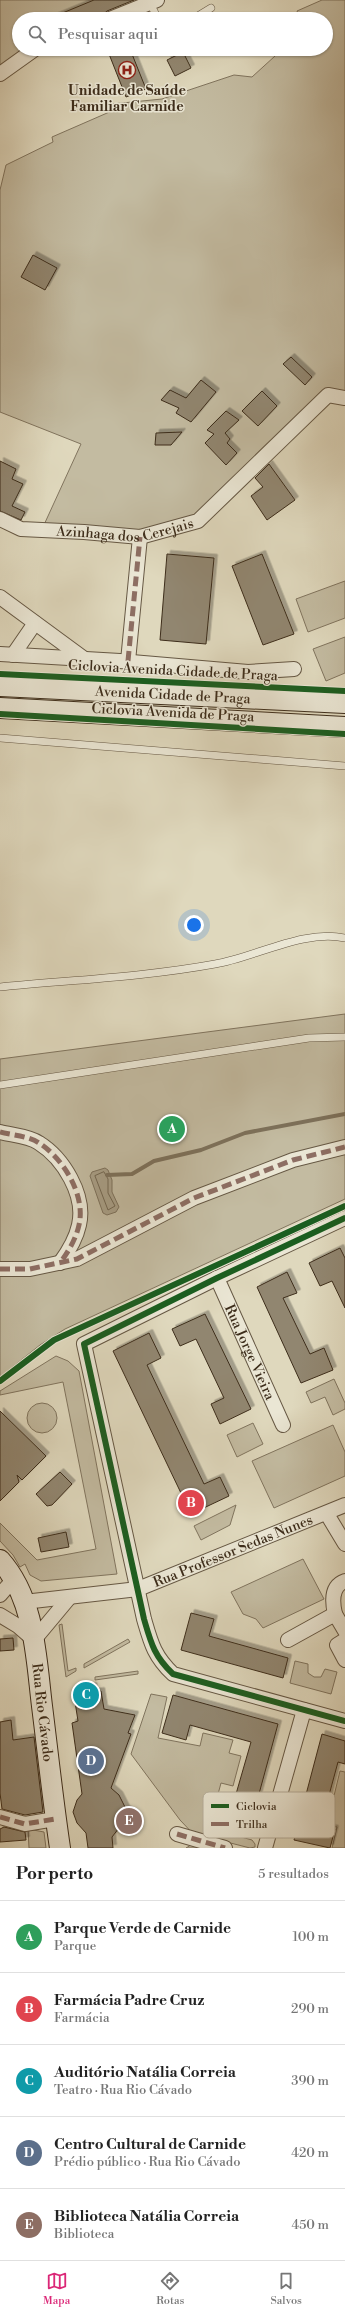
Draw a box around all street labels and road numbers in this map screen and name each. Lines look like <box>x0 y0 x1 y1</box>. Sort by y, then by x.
street label: Azinhaga dos Cerejais <box>55 515 196 547</box>
street label: Ciclovia Avenida Cidade de Praga <box>68 657 279 686</box>
street label: Avenida Cidade de Praga <box>93 683 252 708</box>
street label: Ciclovia Avenida de Praga <box>91 700 256 726</box>
street label: Rua Jorge Vieira <box>220 1302 279 1404</box>
street label: Rua Professor Sedas Nunes <box>151 1511 316 1592</box>
street label: Rua Rio Cávado <box>27 1662 57 1763</box>

